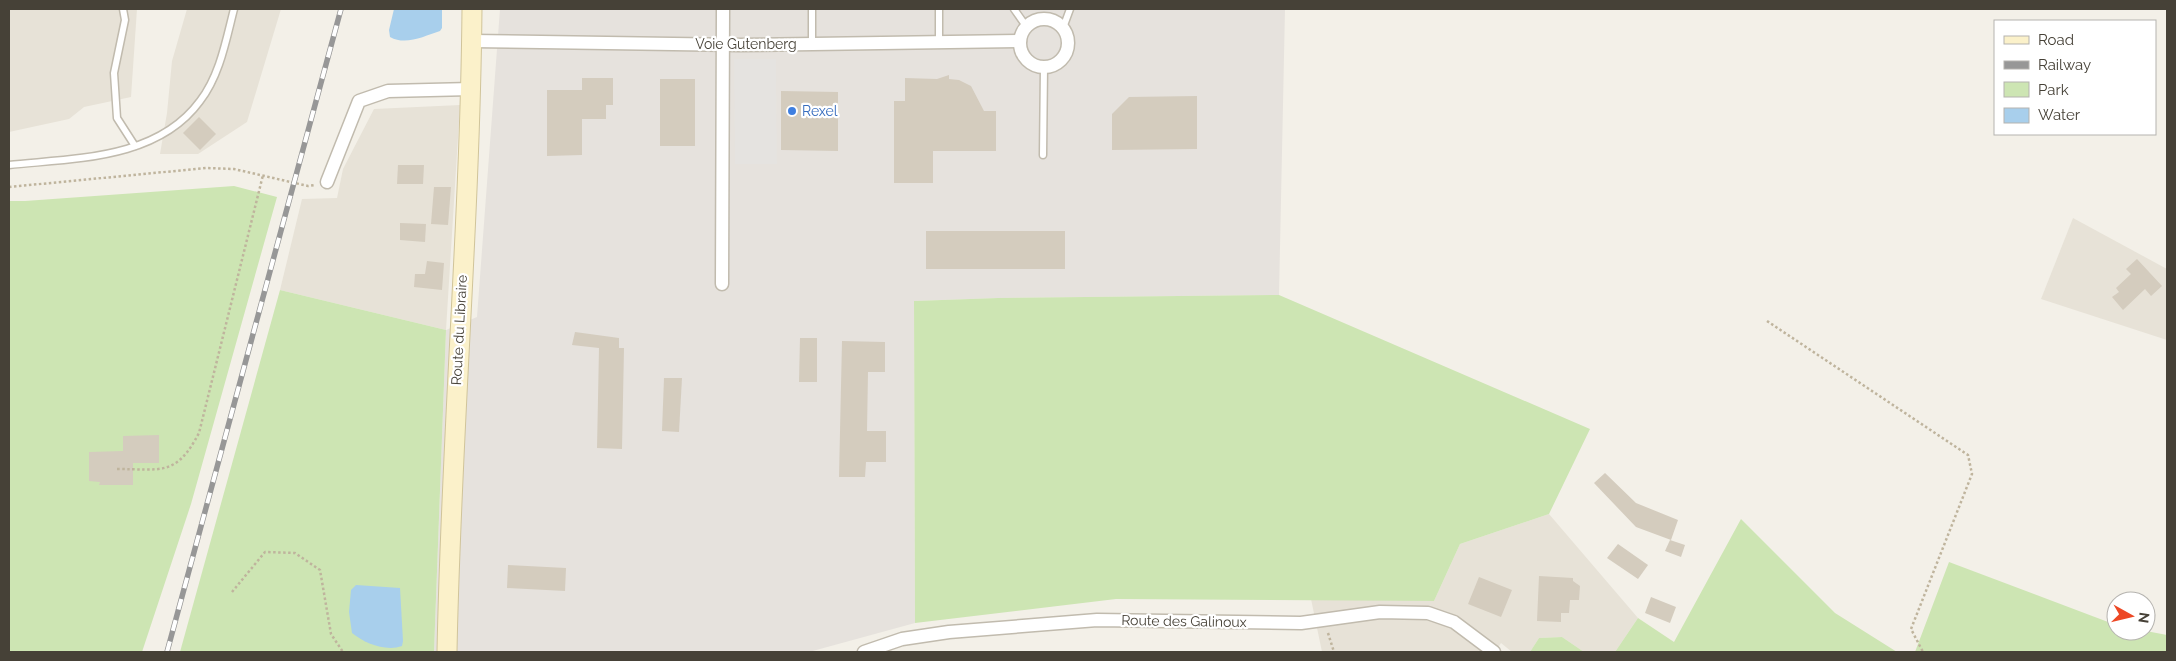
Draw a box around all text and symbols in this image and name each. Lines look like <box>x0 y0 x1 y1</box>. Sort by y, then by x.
legend <box>1994 20 2156 135</box>
text: Road <box>2038 31 2074 49</box>
street label: Voie Gutenberg <box>695 36 797 52</box>
text: Railway <box>2038 56 2091 74</box>
text: Park <box>2038 81 2069 99</box>
place label: Rexel <box>802 103 838 119</box>
marker: Rexel <box>786 105 798 117</box>
text: Water <box>2038 106 2081 124</box>
street label: Route du Libraire <box>448 274 470 386</box>
north arrow <box>2106 591 2156 641</box>
text: N <box>2135 611 2153 624</box>
street label: Route des Galinoux <box>1121 612 1247 630</box>

